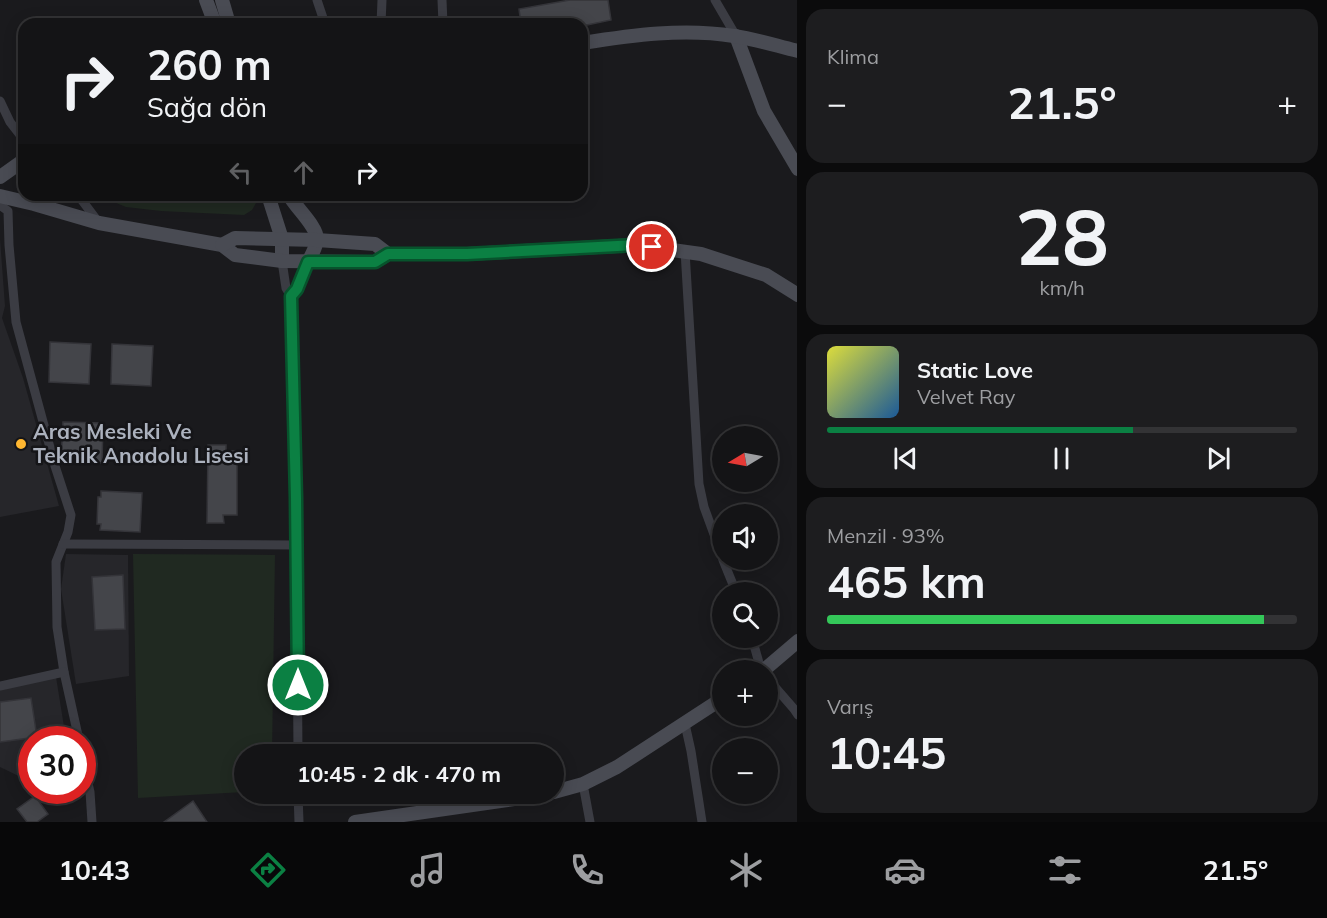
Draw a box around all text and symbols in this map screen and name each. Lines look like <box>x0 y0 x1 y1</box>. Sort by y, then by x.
text: 260 m <box>147 38 272 91</box>
icon: right <box>48 42 126 120</box>
text: Klima <box>827 44 879 69</box>
text: 21.5° <box>1007 74 1117 130</box>
text: − <box>827 82 847 123</box>
text: + <box>1277 82 1297 123</box>
text: Sağa dön <box>147 90 267 124</box>
icon: left <box>224 156 257 189</box>
icon: ahead <box>287 156 320 189</box>
icon: right <box>350 156 383 189</box>
text: 28 <box>1015 187 1109 285</box>
pin <box>626 221 677 272</box>
icon: arrive <box>635 230 668 263</box>
text: km/h <box>1039 275 1085 300</box>
text: Static Love <box>917 356 1033 384</box>
text: Velvet Ray <box>917 384 1015 409</box>
place label: Aras Mesleki Ve Teknik Anadolu Lisesi <box>33 418 249 468</box>
north arrow <box>712 426 778 492</box>
map controls <box>712 426 778 804</box>
marker: Aras Mesleki Ve Teknik Anadolu Lisesi <box>14 437 28 451</box>
icon: previous <box>889 442 922 475</box>
icon: pause <box>1045 442 1078 475</box>
icon: next <box>1202 442 1235 475</box>
button: sound <box>712 504 778 570</box>
text: Menzil · 93% <box>827 523 945 548</box>
text: 465 km <box>827 553 986 609</box>
button: search <box>712 582 778 648</box>
position arrow <box>266 653 330 717</box>
button: + <box>712 660 778 726</box>
text: Varış <box>827 694 874 719</box>
text: 10:45 <box>827 724 946 780</box>
speed limit sign: 30 <box>18 726 96 804</box>
button: − <box>712 738 778 804</box>
text: 10:45 · 2 dk · 470 m <box>297 760 501 788</box>
icon: directions <box>247 849 289 891</box>
icon: music <box>407 849 449 891</box>
icon: phone <box>566 849 608 891</box>
icon: climate <box>725 849 767 891</box>
icon: car <box>884 849 926 891</box>
icon: filters <box>1044 849 1086 891</box>
text: 10:43 <box>59 853 130 887</box>
text: 21.5° <box>1203 853 1268 887</box>

